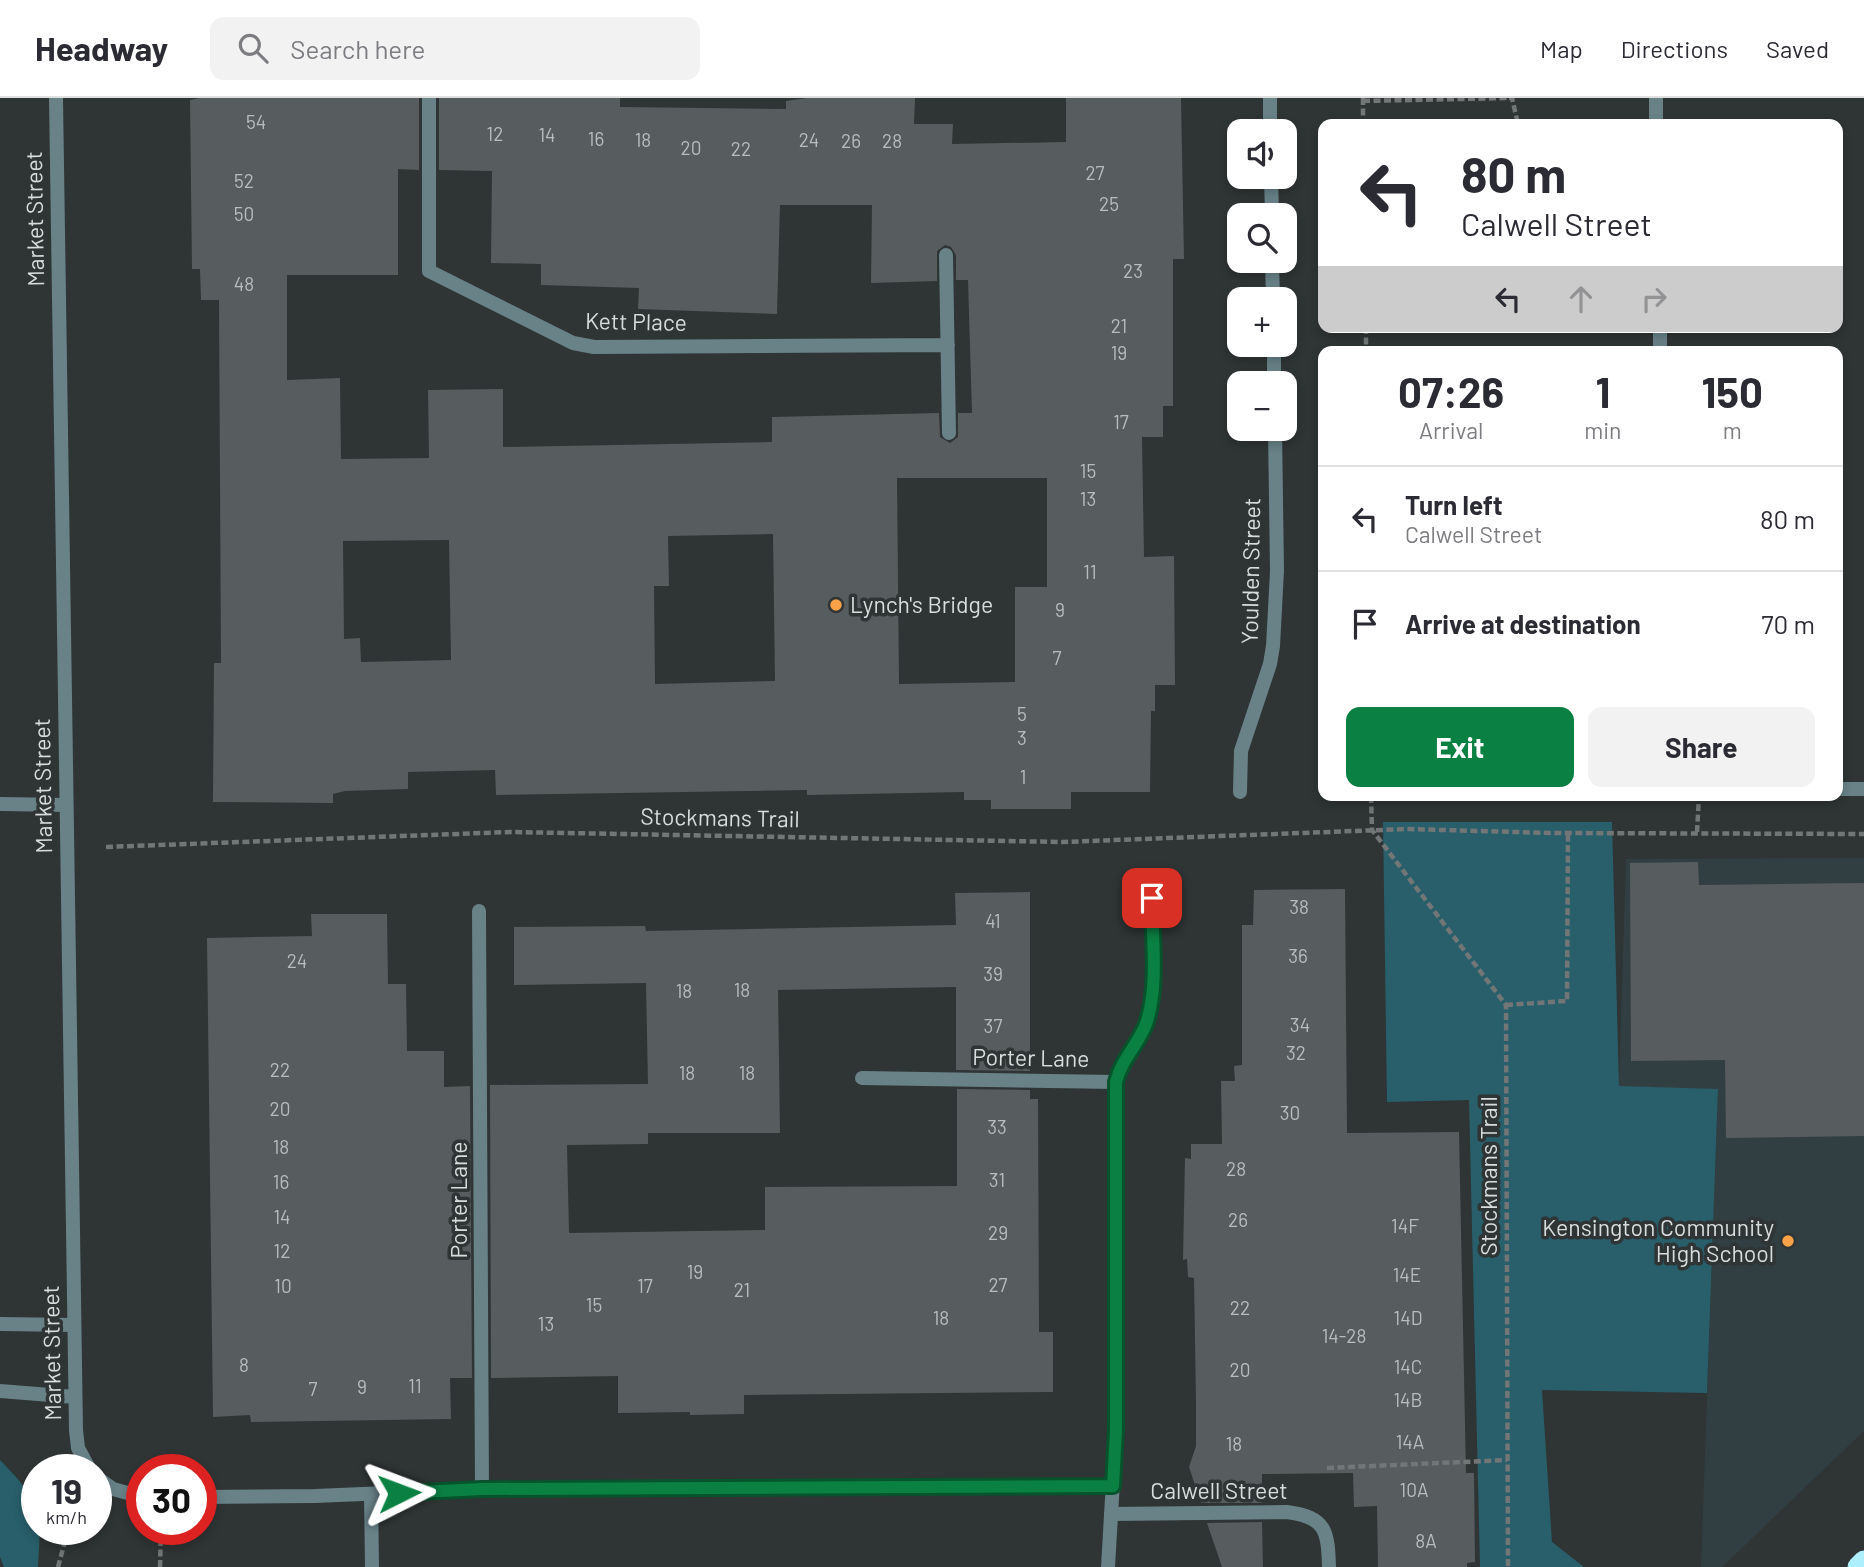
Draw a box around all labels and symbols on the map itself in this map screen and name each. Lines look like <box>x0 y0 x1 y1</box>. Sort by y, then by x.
house number: 54 <box>246 110 266 133</box>
house number: 12 <box>487 122 503 145</box>
house number: 14 <box>538 123 556 146</box>
house number: 16 <box>588 127 604 150</box>
house number: 18 <box>635 128 651 151</box>
house number: 24 <box>799 128 819 151</box>
house number: 26 <box>841 129 861 152</box>
house number: 28 <box>882 129 902 152</box>
house number: 20 <box>681 136 701 159</box>
house number: 22 <box>731 137 751 160</box>
street label: Market Street <box>19 151 49 287</box>
house number: 27 <box>1085 161 1105 184</box>
house number: 52 <box>234 169 254 192</box>
house number: 25 <box>1099 192 1119 215</box>
house number: 50 <box>234 202 254 225</box>
house number: 23 <box>1123 259 1143 282</box>
house number: 48 <box>234 272 254 295</box>
street label: Kett Place <box>585 306 687 336</box>
house number: 21 <box>1111 314 1127 337</box>
house number: 19 <box>1111 341 1127 364</box>
house number: 17 <box>1113 410 1129 433</box>
house number: 15 <box>1080 459 1096 482</box>
house number: 13 <box>1080 487 1096 510</box>
street label: Youlden Street <box>1235 498 1265 644</box>
house number: 11 <box>1083 560 1097 583</box>
place label: Lynch's Bridge <box>850 590 993 618</box>
marker: Lynch's Bridge <box>828 597 844 613</box>
house number: 9 <box>1055 598 1065 621</box>
house number: 7 <box>1053 646 1062 669</box>
house number: 5 <box>1017 702 1027 725</box>
street label: Market Street <box>27 718 57 854</box>
house number: 3 <box>1017 726 1027 749</box>
house number: 1 <box>1020 765 1026 788</box>
street label: Stockmans Trail <box>640 802 800 832</box>
pin <box>1122 868 1182 928</box>
house number: 38 <box>1289 895 1309 918</box>
house number: 41 <box>985 909 1001 932</box>
house number: 36 <box>1288 944 1308 967</box>
house number: 24 <box>287 949 307 972</box>
house number: 39 <box>983 962 1003 985</box>
house number: 18 <box>734 978 750 1001</box>
house number: 18 <box>676 979 692 1002</box>
house number: 34 <box>1290 1013 1310 1036</box>
house number: 37 <box>984 1014 1002 1037</box>
house number: 32 <box>1286 1041 1306 1064</box>
street label: Porter Lane <box>972 1042 1090 1072</box>
house number: 22 <box>270 1058 290 1081</box>
house number: 18 <box>679 1061 695 1084</box>
house number: 18 <box>739 1061 755 1084</box>
street label: Stockmans Trail <box>1474 1096 1502 1256</box>
house number: 20 <box>270 1097 290 1120</box>
house number: 30 <box>1280 1101 1300 1124</box>
house number: 33 <box>987 1115 1007 1138</box>
house number: 18 <box>273 1135 289 1158</box>
street label: Porter Lane <box>444 1141 472 1259</box>
house number: 28 <box>1226 1157 1246 1180</box>
house number: 31 <box>989 1168 1005 1191</box>
house number: 16 <box>273 1170 289 1193</box>
house number: 14 <box>273 1205 291 1228</box>
house number: 26 <box>1228 1208 1248 1231</box>
place label: Kensington Community High School <box>1542 1213 1774 1267</box>
house number: 14F <box>1391 1214 1419 1237</box>
house number: 29 <box>988 1221 1008 1244</box>
marker: Kensington Community High School <box>1780 1233 1796 1249</box>
house number: 12 <box>274 1239 290 1262</box>
house number: 19 <box>687 1260 703 1283</box>
house number: 14E <box>1393 1263 1421 1286</box>
house number: 27 <box>988 1273 1008 1296</box>
house number: 10 <box>274 1274 292 1297</box>
house number: 17 <box>637 1274 653 1297</box>
house number: 21 <box>734 1278 750 1301</box>
street label: Market Street <box>36 1285 66 1421</box>
house number: 15 <box>586 1293 602 1316</box>
house number: 22 <box>1230 1296 1250 1319</box>
house number: 18 <box>933 1306 949 1329</box>
house number: 14D <box>1394 1306 1422 1329</box>
house number: 13 <box>538 1312 554 1335</box>
house number: 14-28 <box>1322 1324 1366 1347</box>
house number: 8 <box>239 1353 249 1376</box>
house number: 14C <box>1394 1355 1422 1378</box>
house number: 20 <box>1230 1358 1250 1381</box>
house number: 11 <box>408 1374 422 1397</box>
house number: 9 <box>357 1375 367 1398</box>
house number: 7 <box>309 1377 318 1400</box>
house number: 14B <box>1393 1388 1423 1411</box>
house number: 14A <box>1396 1430 1424 1453</box>
house number: 18 <box>1226 1432 1242 1455</box>
speed limit sign: 30 <box>126 1454 217 1545</box>
position arrow <box>362 1456 436 1530</box>
street label: Calwell Street <box>1150 1476 1288 1504</box>
house number: 10A <box>1400 1478 1428 1501</box>
house number: 8A <box>1415 1529 1437 1552</box>

